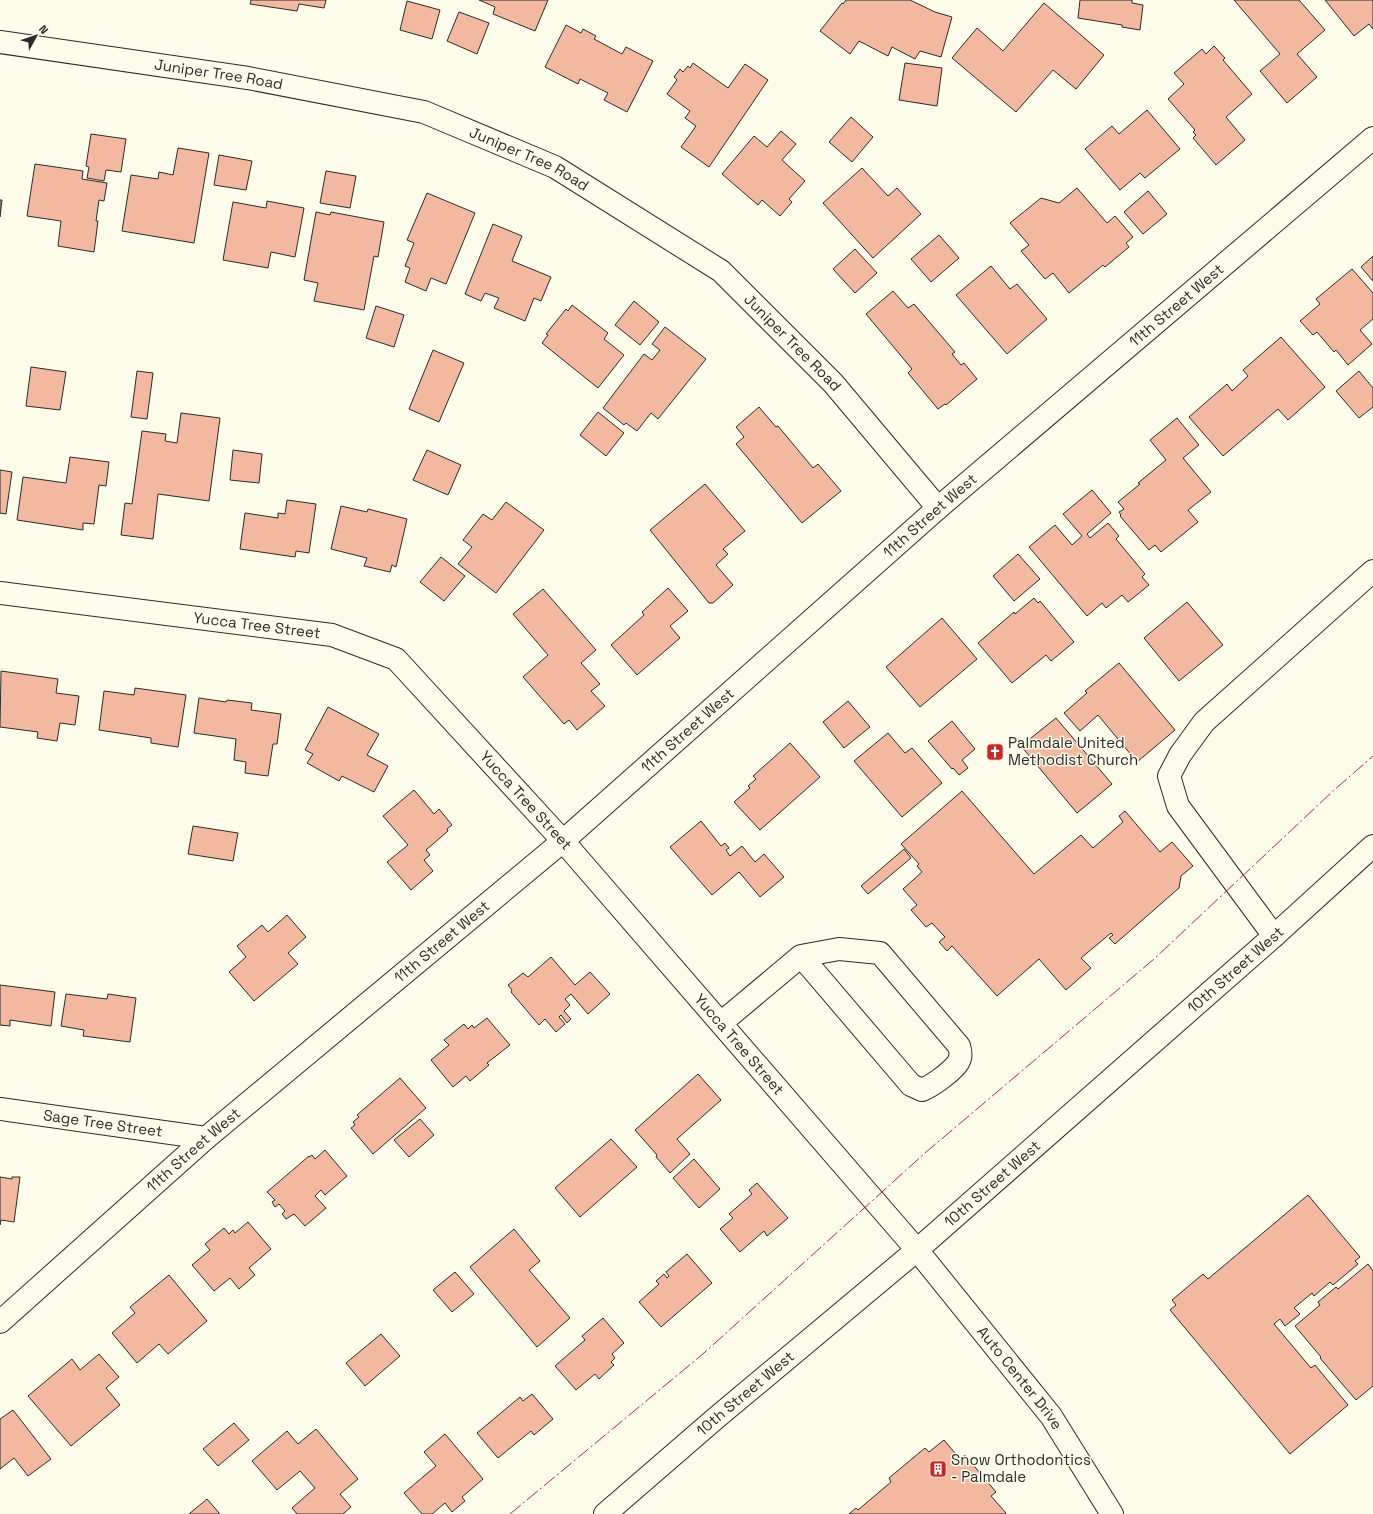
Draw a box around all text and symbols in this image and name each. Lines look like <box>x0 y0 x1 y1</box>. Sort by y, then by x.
north arrow <box>16 16 56 56</box>
text: N <box>36 22 51 37</box>
street label: Juniper Tree Road <box>153 55 285 94</box>
street label: Juniper Tree Road <box>467 122 593 195</box>
street label: 11th Street West <box>1125 259 1227 351</box>
street label: Juniper Tree Road <box>740 290 846 395</box>
street label: 11th Street West <box>879 469 981 561</box>
street label: Yucca Tree Street <box>192 608 322 642</box>
street label: 11th Street West <box>636 684 738 777</box>
place label: Palmdale United Methodist Church <box>1008 733 1138 769</box>
church icon: Palmdale United Methodist Church <box>985 742 1005 762</box>
street label: Yucca Tree Street <box>476 747 576 854</box>
street label: 11th Street West <box>390 896 493 987</box>
street label: 10th Street West <box>1183 922 1287 1017</box>
street label: Yucca Tree Street <box>690 989 789 1099</box>
street label: 11th Street West <box>142 1103 244 1196</box>
street label: Sage Tree Street <box>42 1105 164 1141</box>
street label: 10th Street West <box>940 1136 1044 1231</box>
street label: Auto Center Drive <box>973 1322 1067 1433</box>
street label: 10th Street West <box>692 1347 798 1440</box>
place label: Snow Orthodontics - Palmdale <box>951 1450 1091 1486</box>
building icon: Snow Orthodontics - Palmdale <box>928 1459 948 1479</box>

